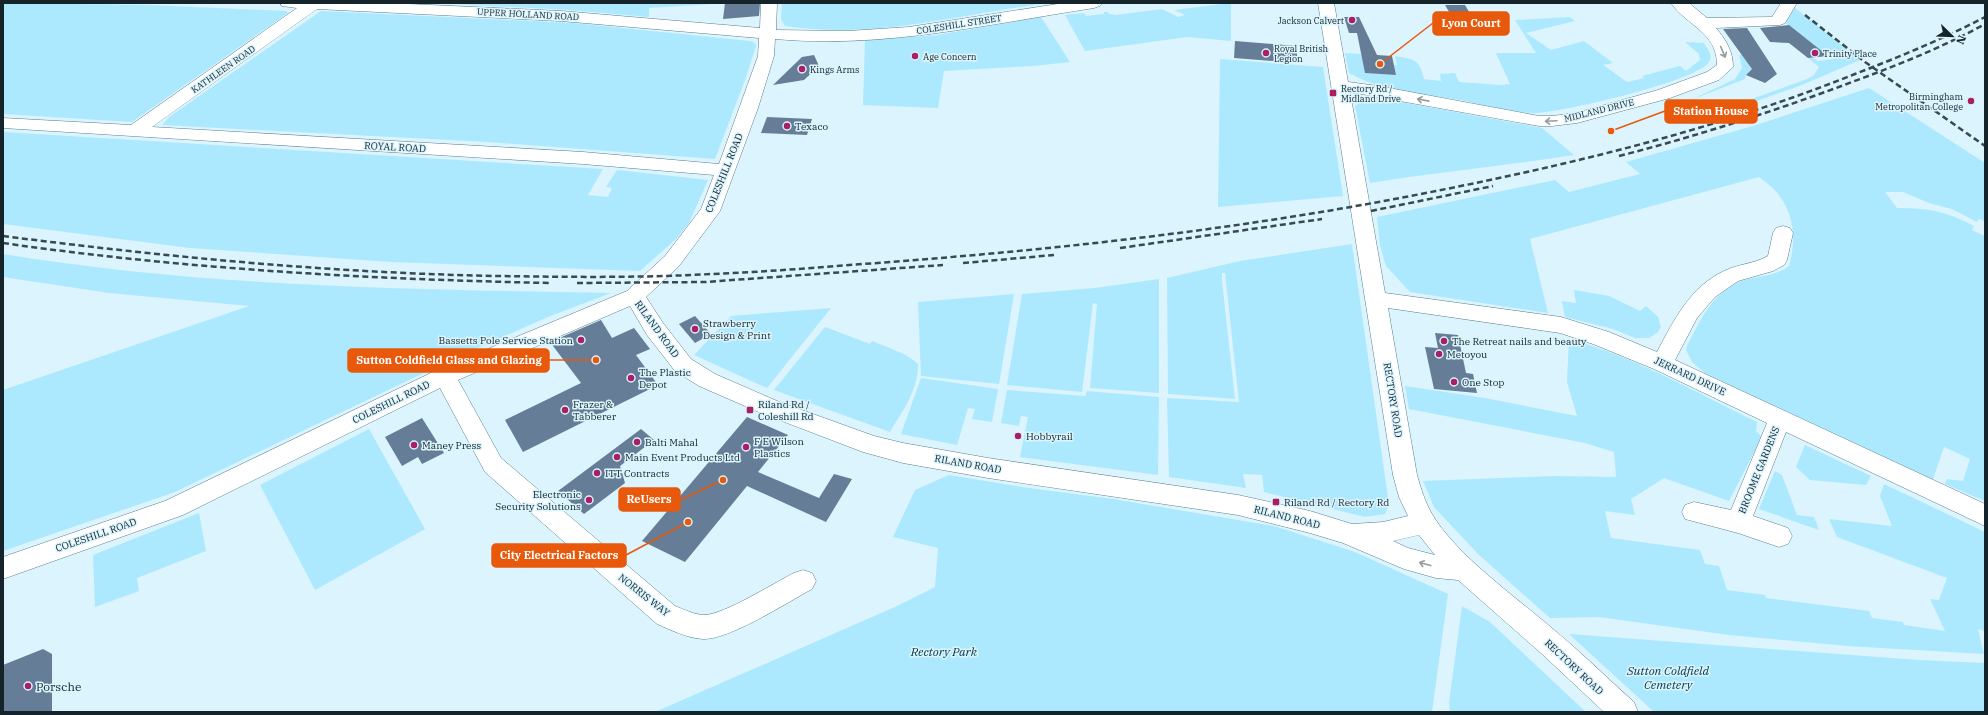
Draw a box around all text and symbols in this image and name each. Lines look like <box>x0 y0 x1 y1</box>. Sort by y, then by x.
street label: UPPER HOLLAND ROAD <box>477 6 579 22</box>
street label: COLESHILL STREET <box>916 12 1002 36</box>
callout: Lyon Court <box>1433 12 1509 35</box>
place label: Jackson Calvert <box>1278 15 1344 26</box>
marker: Jackson Calvert <box>1347 15 1357 25</box>
text: Lyon Court <box>1441 16 1501 30</box>
north arrow <box>1932 16 1972 56</box>
text: N <box>1953 33 1969 47</box>
street label: KATHLEEN ROAD <box>189 43 257 95</box>
place label: Royal British Legion <box>1274 43 1329 64</box>
one-way arrow <box>1720 45 1727 57</box>
marker: Royal British Legion <box>1261 48 1271 58</box>
marker: Trinity Place <box>1810 48 1820 58</box>
place label: Trinity Place <box>1823 48 1877 59</box>
marker: Age Concern <box>910 51 920 61</box>
place label: Age Concern <box>923 51 977 62</box>
marker: Kings Arms <box>797 64 807 74</box>
place label: Kings Arms <box>810 64 859 75</box>
place label: Rectory Rd / Midland Drive <box>1341 83 1401 104</box>
marker: Rectory Rd / Midland Drive <box>1328 88 1338 98</box>
place label: Birmingham Metropolitan College <box>1875 91 1963 112</box>
one-way arrow <box>1417 95 1430 103</box>
street label: MIDLAND DRIVE <box>1563 96 1635 124</box>
marker: Birmingham Metropolitan College <box>1966 96 1976 106</box>
callout: Station House <box>1665 100 1757 123</box>
text: Station House <box>1673 104 1749 118</box>
one-way arrow <box>1545 117 1558 124</box>
place label: Texaco <box>795 120 828 133</box>
marker: Texaco <box>782 121 792 131</box>
street label: COLESHILL ROAD <box>702 131 746 215</box>
street label: ROYAL ROAD <box>364 139 426 155</box>
street label: RILAND ROAD <box>632 298 682 360</box>
place label: Strawberry Design & Print <box>703 317 771 342</box>
marker: Strawberry Design & Print <box>690 324 700 334</box>
place label: Bassetts Pole Service Station <box>439 334 574 347</box>
marker: Bassetts Pole Service Station <box>576 335 586 345</box>
place label: The Retreat nails and beauty <box>1452 335 1587 348</box>
marker: The Retreat nails and beauty <box>1439 336 1449 346</box>
place label: Metoyou <box>1447 348 1487 361</box>
callout: Sutton Coldfield Glass and Glazing <box>348 349 549 372</box>
marker: Metoyou <box>1434 349 1444 359</box>
text: Sutton Coldfield Glass and Glazing <box>356 353 542 367</box>
street label: JERRARD DRIVE <box>1652 354 1728 398</box>
street label: RECTORY ROAD <box>1381 362 1405 438</box>
place label: The Plastic Depot <box>639 366 691 391</box>
marker: The Plastic Depot <box>626 373 636 383</box>
place label: One Stop <box>1462 376 1504 389</box>
marker: One Stop <box>1449 377 1459 387</box>
street label: COLESHILL ROAD <box>350 378 432 426</box>
place label: Frazer & Tabberer <box>573 398 617 423</box>
place label: Riland Rd / Coleshill Rd <box>758 398 814 423</box>
marker: Frazer & Tabberer <box>560 405 570 415</box>
marker: Riland Rd / Coleshill Rd <box>745 405 755 415</box>
street label: BROOME GARDENS <box>1736 424 1782 516</box>
place label: Hobbyrail <box>1026 430 1073 443</box>
marker: Hobbyrail <box>1013 431 1023 441</box>
place label: F E Wilson Plastics <box>754 435 805 460</box>
place label: Balti Mahal <box>645 436 698 449</box>
marker: Balti Mahal <box>632 437 642 447</box>
place label: Maney Press <box>422 439 481 452</box>
marker: Maney Press <box>409 440 419 450</box>
marker: F E Wilson Plastics <box>741 442 751 452</box>
place label: Main Event Products Ltd <box>625 451 740 464</box>
marker: Main Event Products Ltd <box>612 452 622 462</box>
street label: RILAND ROAD <box>934 452 1002 476</box>
place label: ITT Contracts <box>605 467 670 480</box>
marker: ITT Contracts <box>592 468 602 478</box>
place label: Electronic Security Solutions <box>495 488 581 513</box>
callout: ReUsers <box>619 488 680 511</box>
text: ReUsers <box>626 492 672 506</box>
marker: Electronic Security Solutions <box>584 495 594 505</box>
place label: Riland Rd / Rectory Rd <box>1284 496 1389 509</box>
marker: Riland Rd / Rectory Rd <box>1271 497 1281 507</box>
street label: RILAND ROAD <box>1253 503 1321 531</box>
street label: COLESHILL ROAD <box>54 515 138 555</box>
callout: City Electrical Factors <box>492 544 626 567</box>
text: City Electrical Factors <box>500 548 619 562</box>
one-way arrow <box>1419 560 1432 567</box>
street label: NORRIS WAY <box>616 571 673 620</box>
street label: RECTORY ROAD <box>1542 636 1606 698</box>
park label: Rectory Park <box>910 644 978 659</box>
park label: Sutton Coldfield Cemetery <box>1626 663 1709 692</box>
place label: Porsche <box>36 679 81 694</box>
marker: Porsche <box>23 681 33 691</box>

